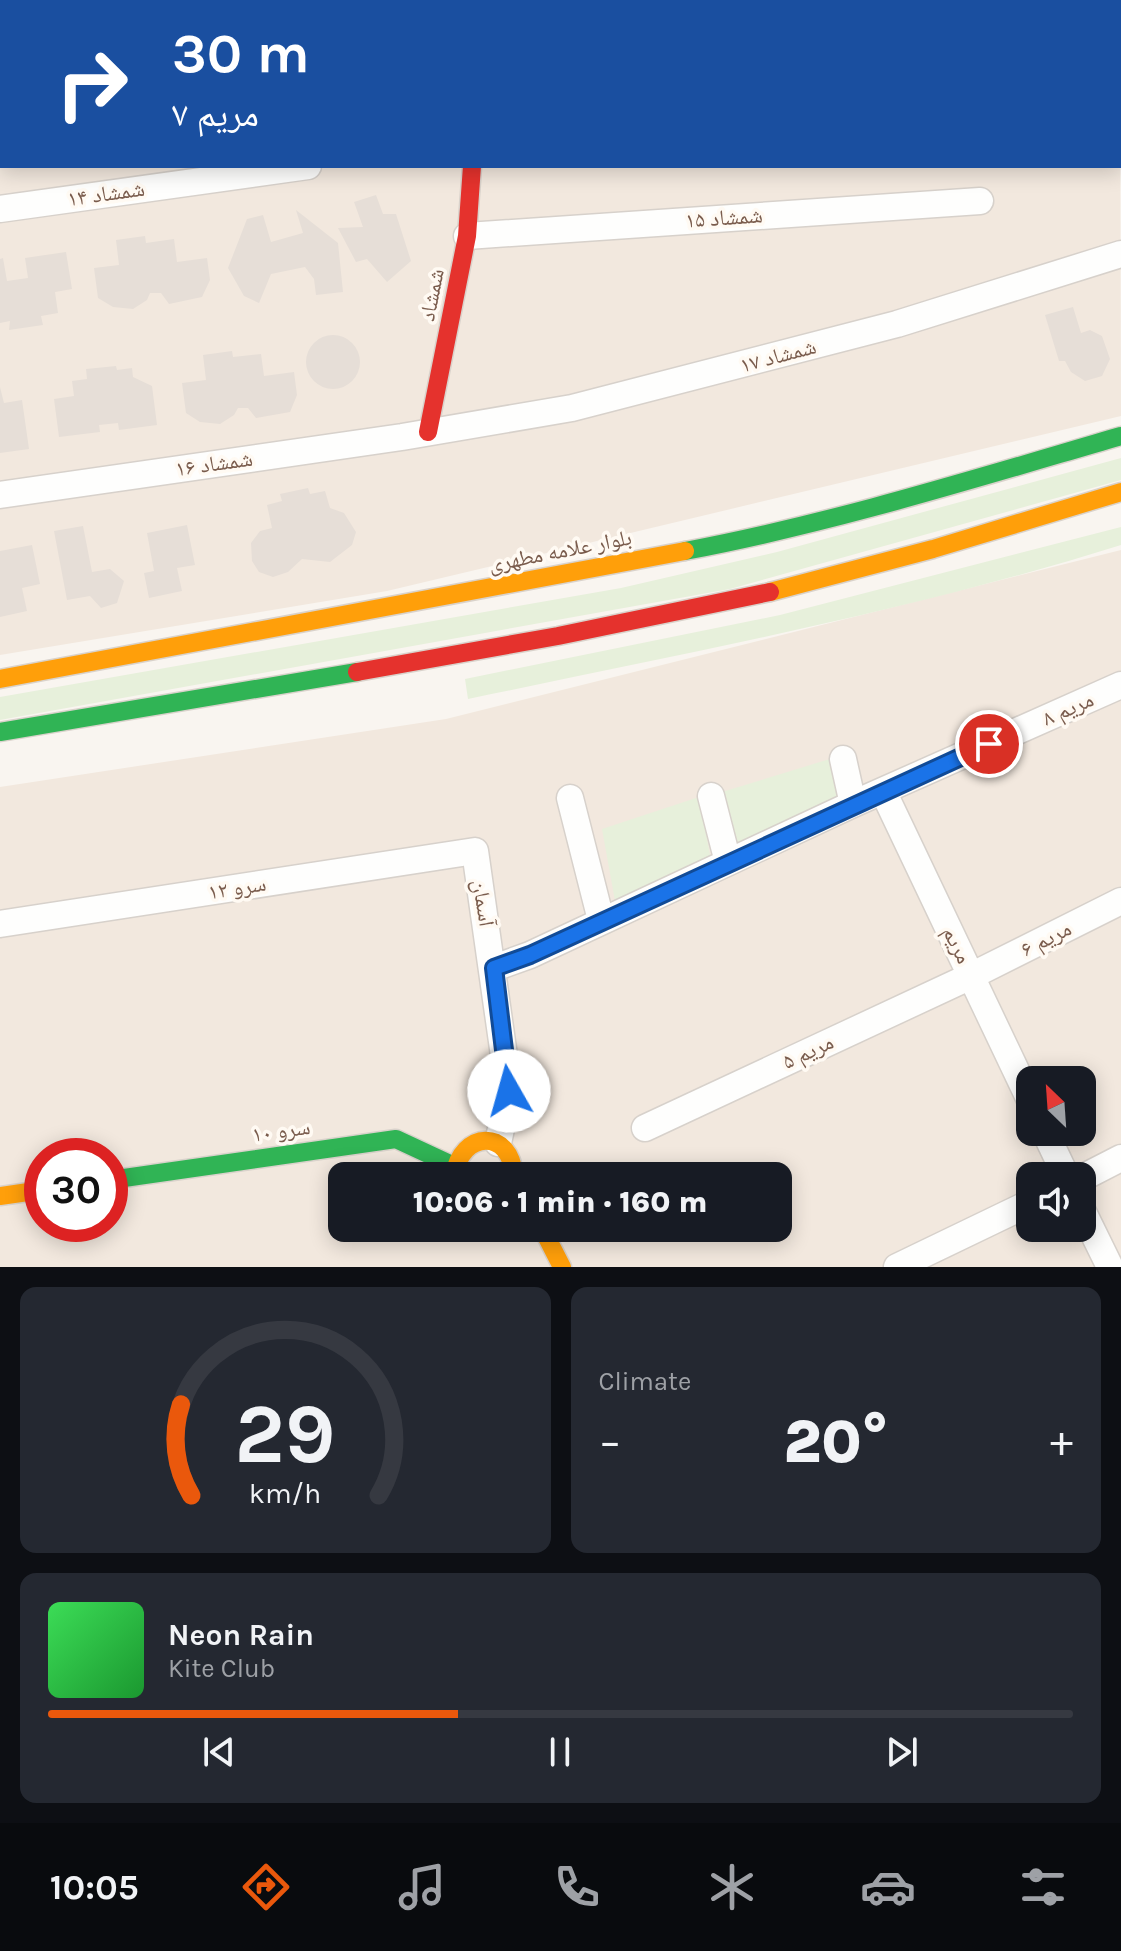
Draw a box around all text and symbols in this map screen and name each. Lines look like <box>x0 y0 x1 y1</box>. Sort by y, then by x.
text: 30 m <box>172 21 310 86</box>
icon: right <box>40 32 144 136</box>
text: مریم ۷ <box>172 93 259 135</box>
street label: شمشاد ۱۴ <box>66 176 146 212</box>
street label: شمشاد ۱۵ <box>684 202 764 234</box>
street label: شمشاد <box>414 267 450 323</box>
street label: شمشاد ۱۷ <box>737 333 819 379</box>
street label: شمشاد ۱۶ <box>174 446 254 482</box>
street label: بلوار علامه مطهری <box>486 524 634 578</box>
street label: مریم ۸ <box>1038 686 1098 733</box>
pin <box>955 710 1023 778</box>
icon: arrive <box>967 722 1011 766</box>
street label: سرو ۱۲ <box>206 871 268 905</box>
street label: آسمان <box>466 878 500 929</box>
street label: مریم ۶ <box>1016 915 1076 964</box>
street label: مریم <box>936 922 977 968</box>
street label: مریم ۵ <box>778 1029 838 1076</box>
position arrow <box>467 1049 551 1133</box>
north arrow <box>1016 1066 1096 1146</box>
map controls <box>1016 1066 1096 1242</box>
street label: سرو ۱۰ <box>250 1114 312 1148</box>
speed limit sign: 30 <box>24 1138 128 1242</box>
button: sound <box>1016 1162 1096 1242</box>
text: 10:06 · 1 min · 160 m <box>413 1184 707 1220</box>
text: Climate <box>599 1366 691 1397</box>
text: 29 <box>235 1386 336 1483</box>
text: 20° <box>783 1407 888 1477</box>
text: − <box>599 1416 622 1467</box>
text: + <box>1050 1416 1073 1467</box>
text: km/h <box>249 1477 321 1510</box>
text: Neon Rain <box>168 1617 314 1653</box>
text: Kite Club <box>168 1653 275 1684</box>
icon: previous <box>197 1730 241 1774</box>
icon: pause <box>538 1730 582 1774</box>
icon: next <box>880 1730 924 1774</box>
icon: directions <box>238 1859 294 1915</box>
icon: music <box>394 1859 450 1915</box>
icon: phone <box>549 1859 605 1915</box>
icon: climate <box>704 1859 760 1915</box>
icon: car <box>860 1859 916 1915</box>
icon: filters <box>1015 1859 1071 1915</box>
text: 10:05 <box>50 1866 139 1908</box>

